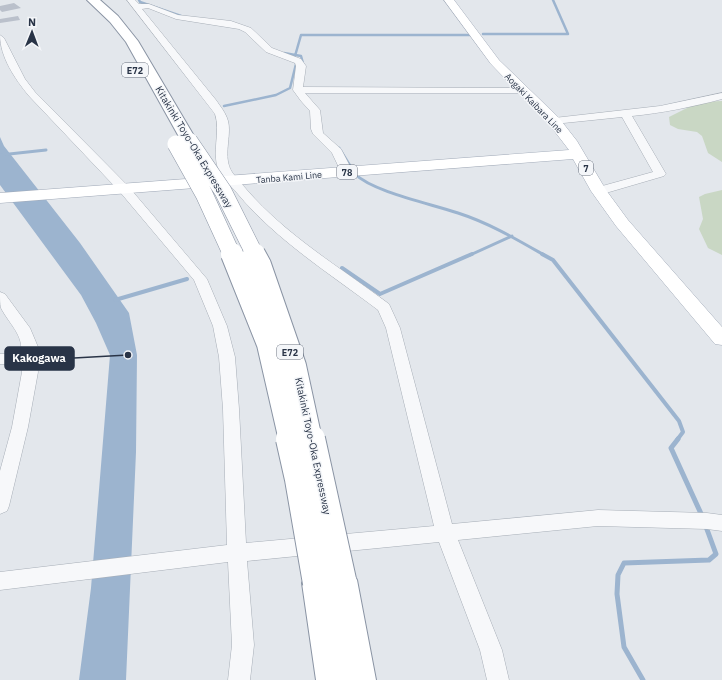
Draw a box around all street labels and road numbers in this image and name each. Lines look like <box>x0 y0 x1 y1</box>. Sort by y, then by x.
road number: E72 <box>122 63 148 77</box>
street label: Aogaki Kaibara Line <box>503 71 565 135</box>
street label: Kitakinki Toyo-Oka Expressway <box>152 84 236 210</box>
road number: 7 <box>579 161 593 175</box>
road number: 78 <box>337 165 357 179</box>
street label: Tanba Kami Line <box>256 169 322 185</box>
road number: E72 <box>277 345 303 359</box>
street label: Kitakinki Toyo-Oka Expressway <box>292 376 334 516</box>

